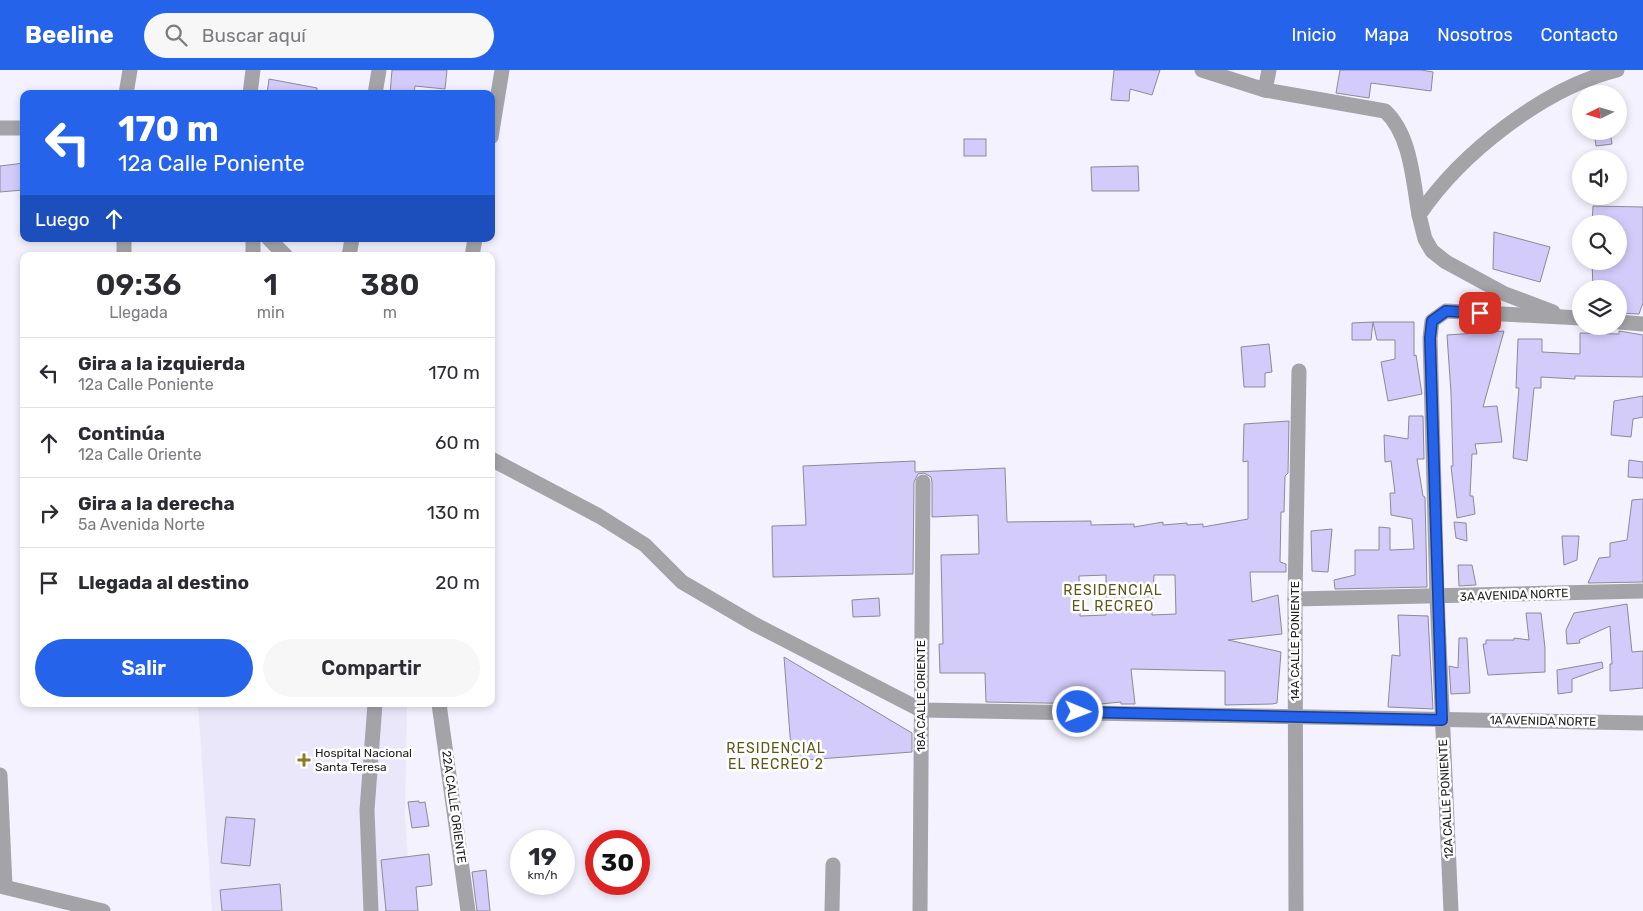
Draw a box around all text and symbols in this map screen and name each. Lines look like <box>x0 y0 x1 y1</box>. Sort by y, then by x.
search box <box>144 13 494 58</box>
text: Beeline <box>25 21 114 49</box>
icon: search <box>162 21 190 49</box>
text: Buscar aquí <box>202 24 306 47</box>
text: Inicio <box>1291 24 1336 46</box>
text: Mapa <box>1364 24 1409 46</box>
text: Nosotros <box>1437 24 1513 46</box>
text: Contacto <box>1541 24 1618 46</box>
north arrow <box>1572 85 1628 140</box>
map controls <box>1572 85 1627 335</box>
text: 170 m <box>118 108 219 150</box>
icon: left <box>35 110 100 175</box>
text: 12a Calle Poniente <box>118 150 305 177</box>
button: sound <box>1572 150 1627 205</box>
icon: ahead <box>100 205 128 233</box>
text: Luego <box>35 208 90 231</box>
button: search <box>1572 215 1627 270</box>
text: 09:36 <box>95 267 181 303</box>
text: 1 <box>264 267 278 303</box>
text: 380 <box>360 267 419 303</box>
button: layers <box>1572 280 1627 335</box>
pin <box>1459 292 1501 334</box>
icon: arrive <box>1466 299 1494 327</box>
text: Llegada <box>109 303 168 322</box>
text: min <box>257 303 285 322</box>
text: m <box>383 303 397 322</box>
text: Gira a la izquierda <box>78 352 245 375</box>
icon: left <box>35 359 63 387</box>
text: 170 m <box>429 361 480 384</box>
text: 12a Calle Poniente <box>78 375 214 394</box>
text: Continúa <box>78 422 165 445</box>
icon: ahead <box>35 429 63 457</box>
text: 60 m <box>435 431 480 454</box>
text: 12a Calle Oriente <box>78 445 202 464</box>
text: Gira a la derecha <box>78 492 235 515</box>
icon: right <box>35 499 63 527</box>
text: 130 m <box>427 501 480 524</box>
text: 5a Avenida Norte <box>78 515 205 534</box>
icon: arrive <box>35 569 63 597</box>
text: Llegada al destino <box>78 571 249 594</box>
text: 20 m <box>435 571 480 594</box>
street label: 14A CALLE PONIENTE <box>1288 581 1302 701</box>
district label: RESIDENCIAL EL RECREO <box>1063 582 1163 615</box>
street label: 3A AVENIDA NORTE <box>1459 586 1569 604</box>
button: Salir <box>35 639 253 697</box>
button: Compartir <box>263 639 480 697</box>
street label: 18A CALLE ORIENTE <box>914 640 928 752</box>
position arrow <box>1051 685 1103 737</box>
street label: 1A AVENIDA NORTE <box>1489 713 1597 729</box>
street label: 12A CALLE PONIENTE <box>1436 739 1456 859</box>
district label: RESIDENCIAL EL RECREO 2 <box>726 740 826 773</box>
place label: Hospital Nacional Santa Teresa <box>315 746 412 774</box>
street label: 22A CALLE ORIENTE <box>439 750 469 864</box>
marker: Hospital Nacional Santa Teresa <box>297 753 311 767</box>
speed limit sign: 30 <box>585 830 650 895</box>
text: 19 <box>528 842 557 871</box>
text: km/h <box>528 868 557 882</box>

